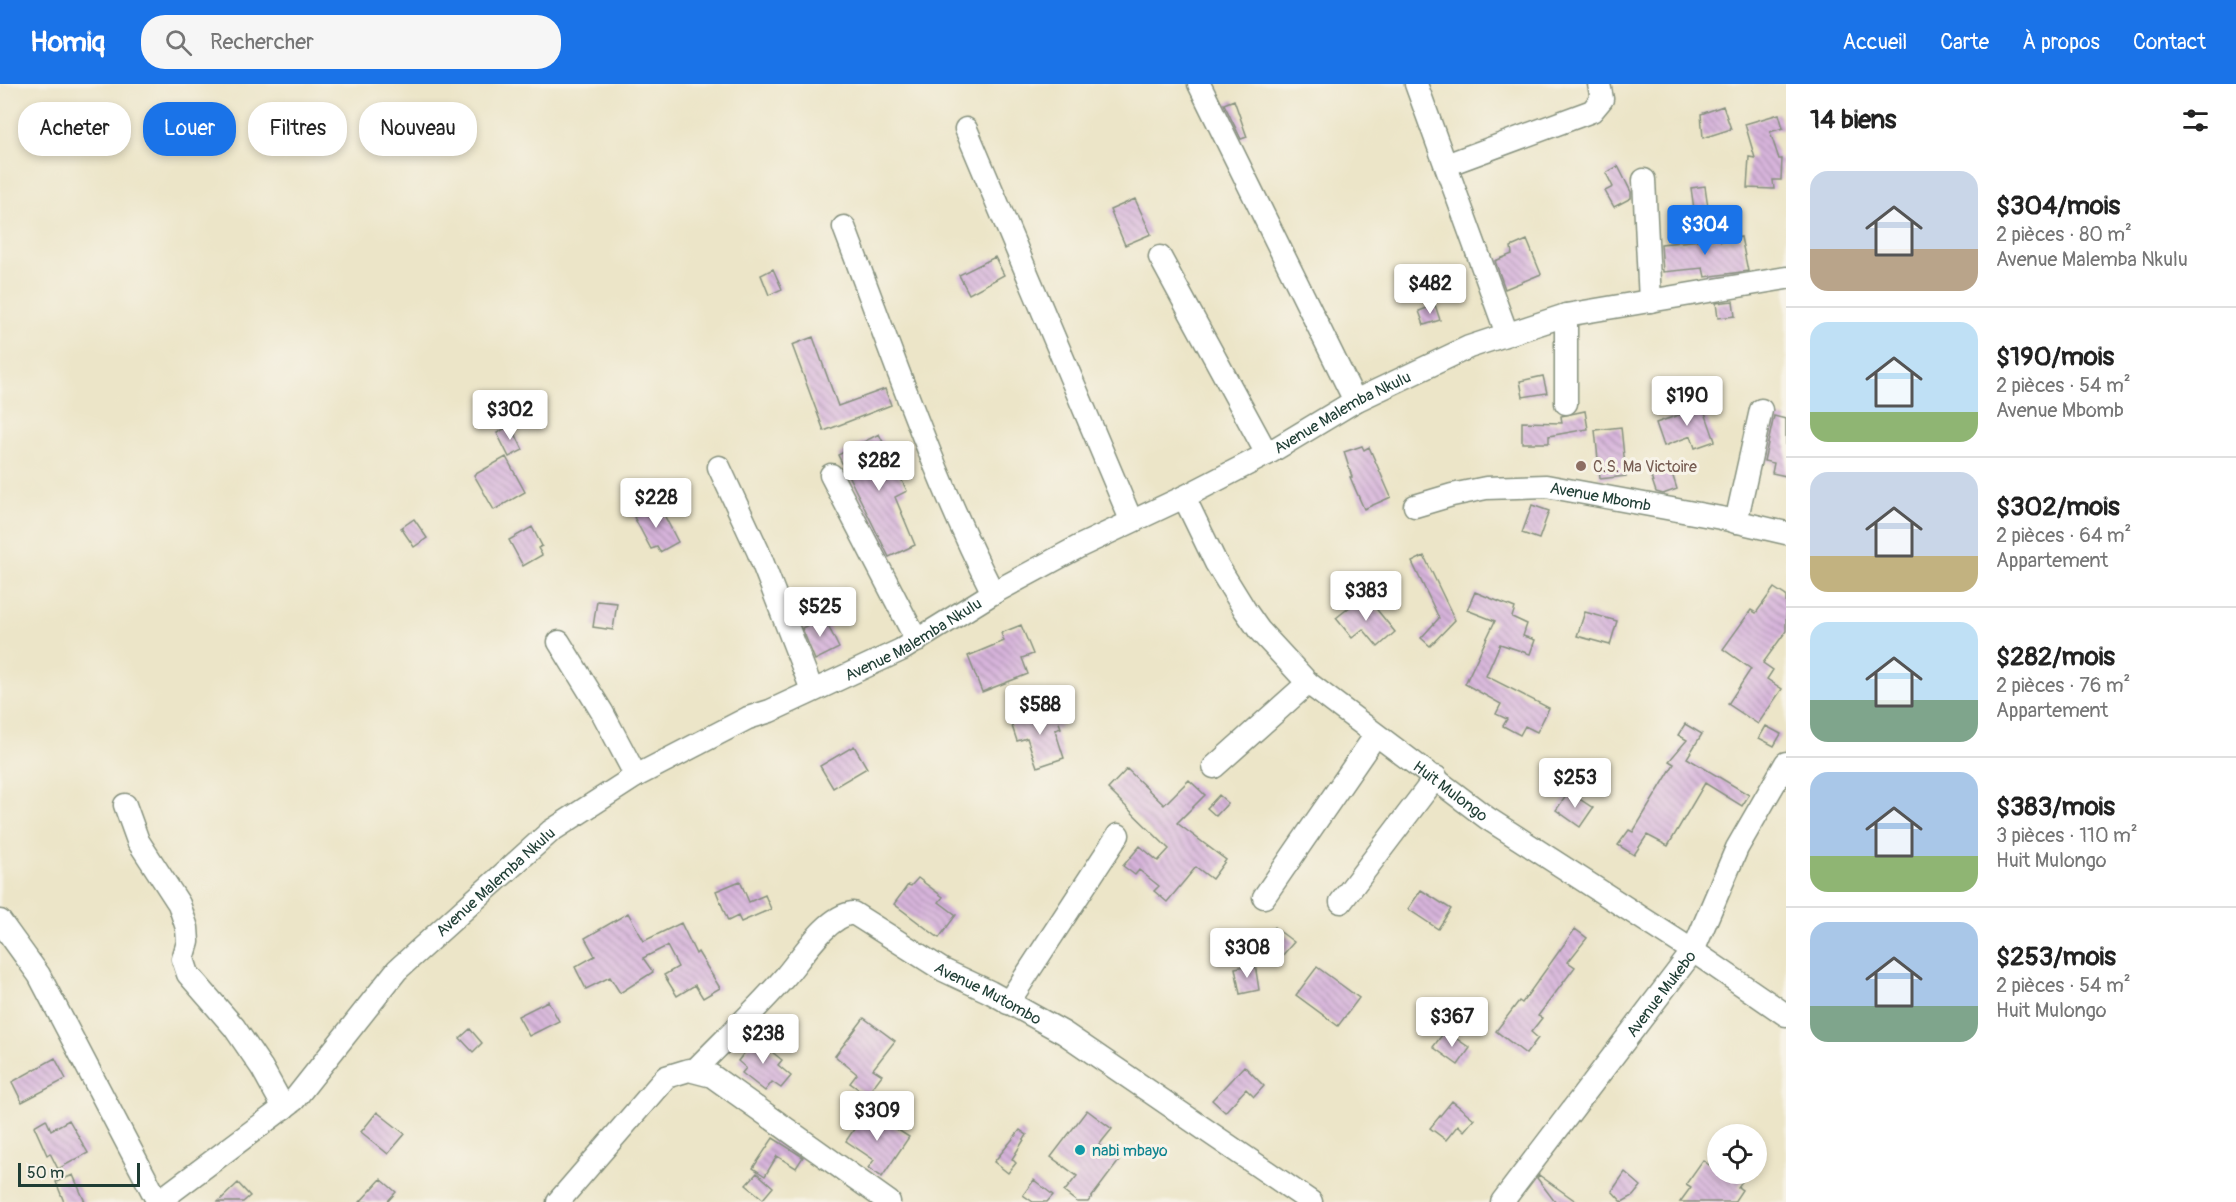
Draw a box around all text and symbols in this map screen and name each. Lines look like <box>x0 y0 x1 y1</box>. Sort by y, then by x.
search box <box>141 15 561 69</box>
text: Homiq <box>30 25 105 60</box>
icon: search <box>162 26 195 59</box>
text: Rechercher <box>210 28 314 56</box>
text: Accueil <box>1843 29 1907 56</box>
text: Carte <box>1940 29 1989 56</box>
text: À propos <box>2022 29 2100 56</box>
text: Contact <box>2133 29 2206 56</box>
chip: Acheter <box>18 102 131 156</box>
chip: Louer <box>143 102 236 156</box>
chip: Filtres <box>248 102 347 156</box>
chip: Nouveau <box>359 102 477 156</box>
text: 14 biens <box>1810 104 1896 136</box>
icon: filters <box>2179 104 2212 137</box>
text: $304/mois <box>1996 190 2120 222</box>
icon: home <box>1858 195 1930 267</box>
pin: $304 <box>1669 205 1741 256</box>
text: $304 <box>1681 212 1729 237</box>
text: 2 pièces · 80 m² <box>1996 222 2132 247</box>
text: Avenue Malemba Nkulu <box>1996 247 2188 272</box>
pin: $482 <box>1394 264 1466 315</box>
text: $482 <box>1408 271 1452 296</box>
text: $190/mois <box>1996 341 2114 373</box>
icon: home <box>1858 346 1930 418</box>
street label: Avenue Malemba Nkulu <box>1270 367 1414 459</box>
text: 2 pièces · 54 m² <box>1996 373 2131 398</box>
pin: $190 <box>1651 376 1723 427</box>
text: $190 <box>1666 383 1708 408</box>
pin: $302 <box>474 390 546 441</box>
text: $302 <box>487 397 533 422</box>
text: Avenue Mbomb <box>1996 398 2124 423</box>
pin: $282 <box>843 441 915 492</box>
text: $282 <box>857 448 901 473</box>
place label: C.S. Ma Victoire <box>1593 457 1697 477</box>
marker: C.S. Ma Victoire <box>1574 459 1588 473</box>
pin: $228 <box>620 478 692 529</box>
street label: Avenue Mbomb <box>1548 478 1653 516</box>
text: $228 <box>634 485 678 510</box>
text: $302/mois <box>1996 491 2120 523</box>
icon: home <box>1858 496 1930 568</box>
text: 2 pièces · 64 m² <box>1996 523 2131 548</box>
text: Appartement <box>1996 548 2108 573</box>
pin: $383 <box>1330 571 1402 622</box>
text: $383 <box>1344 578 1388 603</box>
pin: $525 <box>784 587 856 638</box>
text: $525 <box>798 594 842 619</box>
street label: Avenue Malemba Nkulu <box>842 594 985 686</box>
text: $282/mois <box>1996 641 2115 673</box>
icon: home <box>1858 646 1930 718</box>
text: 2 pièces · 76 m² <box>1996 673 2130 698</box>
pin: $588 <box>1004 685 1076 736</box>
text: $588 <box>1019 692 1061 717</box>
text: Appartement <box>1996 698 2108 723</box>
street label: Huit Mulongo <box>1409 757 1492 826</box>
pin: $253 <box>1539 758 1611 809</box>
text: $253 <box>1553 765 1597 790</box>
text: $383/mois <box>1996 791 2115 823</box>
icon: home <box>1858 796 1930 868</box>
street label: Avenue Malemba Nkulu <box>432 823 560 941</box>
text: 3 pièces · 110 m² <box>1996 823 2138 848</box>
text: Huit Mulongo <box>1996 848 2107 873</box>
pin: $308 <box>1211 928 1283 979</box>
text: $308 <box>1224 935 1270 960</box>
text: $253/mois <box>1996 941 2116 973</box>
icon: home <box>1858 946 1930 1018</box>
street label: Avenue Mukebo <box>1622 947 1701 1041</box>
street label: Avenue Mutombo <box>930 958 1045 1030</box>
text: 2 pièces · 54 m² <box>1996 973 2131 998</box>
pin: $367 <box>1416 997 1488 1048</box>
text: Huit Mulongo <box>1996 998 2107 1023</box>
text: $367 <box>1430 1004 1474 1029</box>
pin: $238 <box>727 1014 799 1065</box>
text: $238 <box>742 1021 784 1046</box>
pin: $309 <box>841 1091 913 1142</box>
text: $309 <box>854 1098 900 1123</box>
map controls <box>1707 1124 1767 1184</box>
button: locate <box>1707 1124 1767 1184</box>
place label: nabi mbayo <box>1092 1141 1168 1161</box>
marker: nabi mbayo <box>1073 1143 1087 1157</box>
scale bar <box>18 1160 140 1188</box>
text: 50 m <box>27 1163 64 1183</box>

